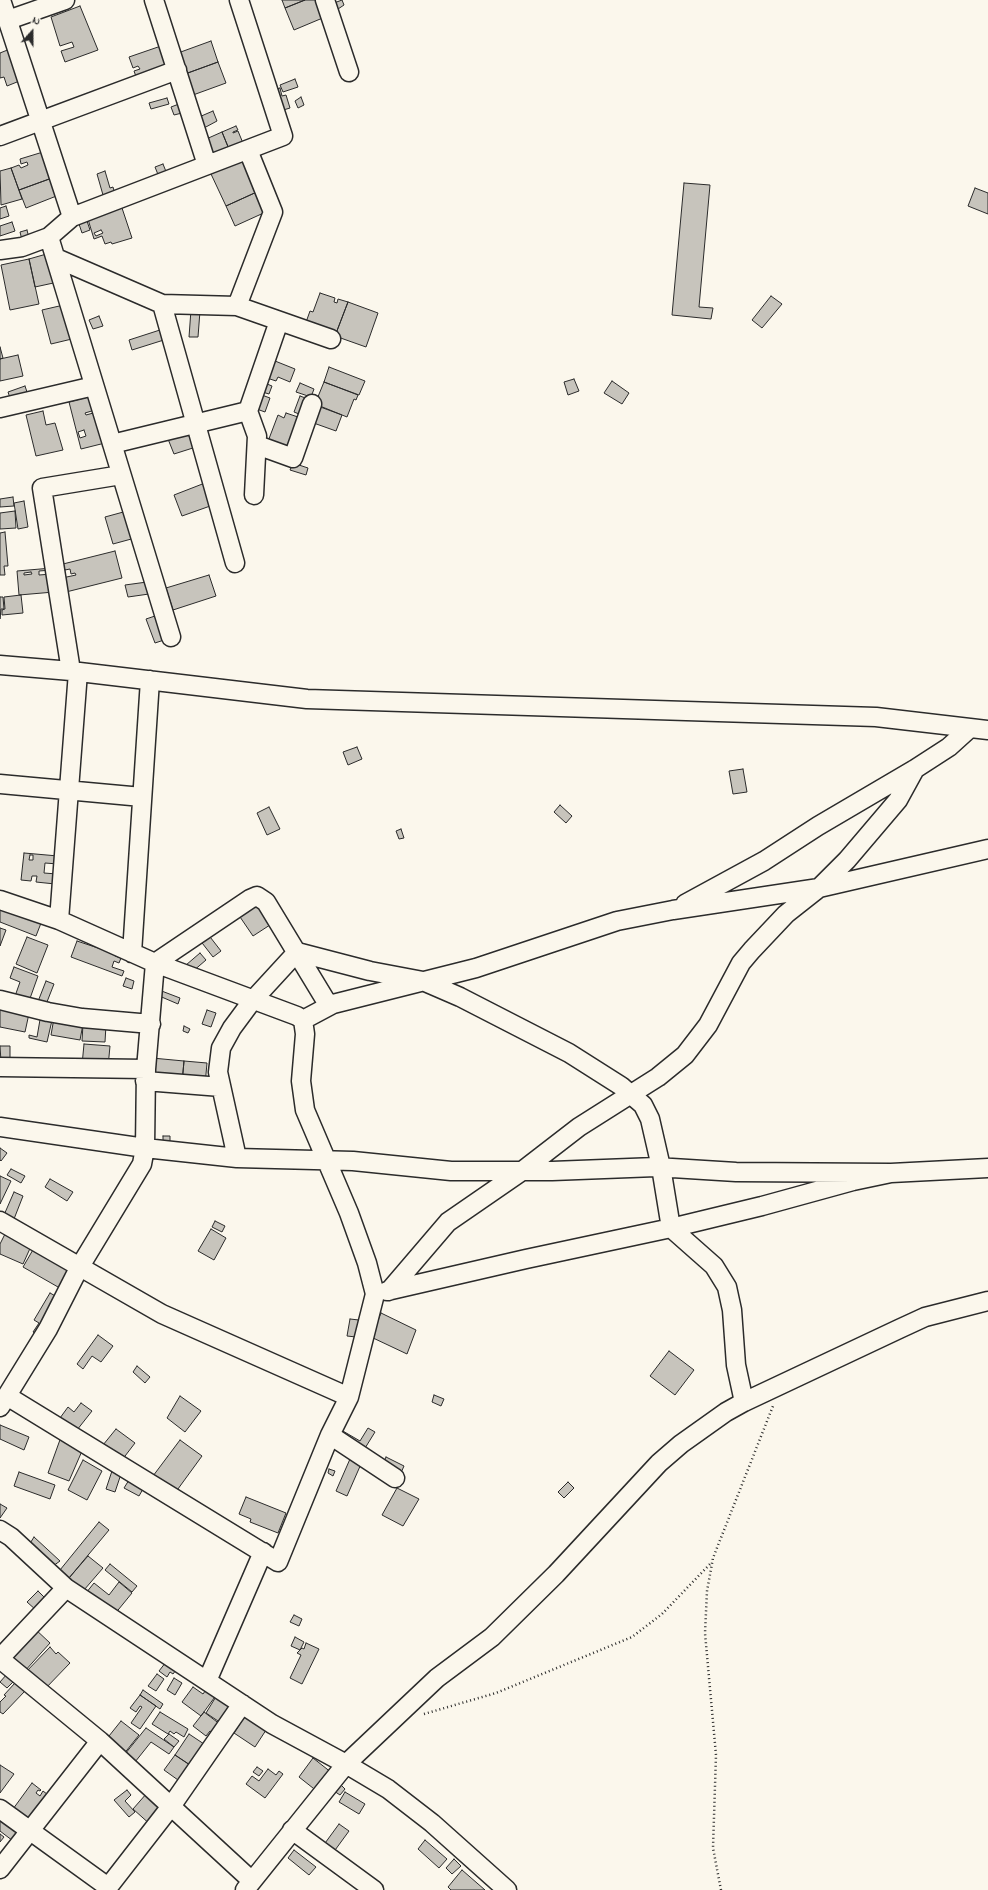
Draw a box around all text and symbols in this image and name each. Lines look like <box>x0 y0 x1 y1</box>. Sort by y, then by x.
north arrow <box>12 12 52 52</box>
text: N <box>30 12 43 30</box>

